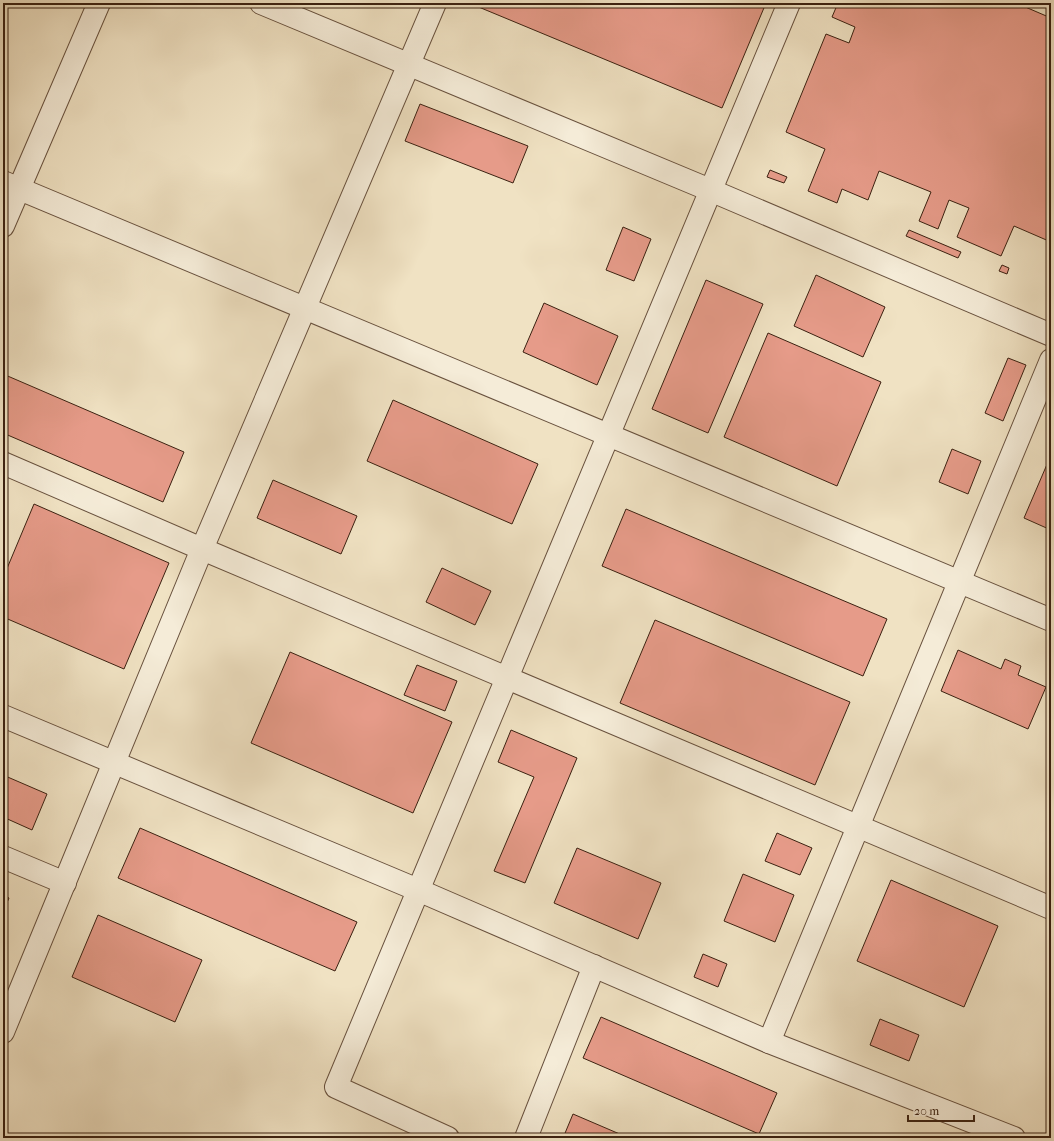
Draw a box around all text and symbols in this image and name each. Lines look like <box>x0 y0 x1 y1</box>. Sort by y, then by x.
scale bar <box>908 1097 974 1123</box>
text: 20 m <box>914 1104 939 1118</box>

